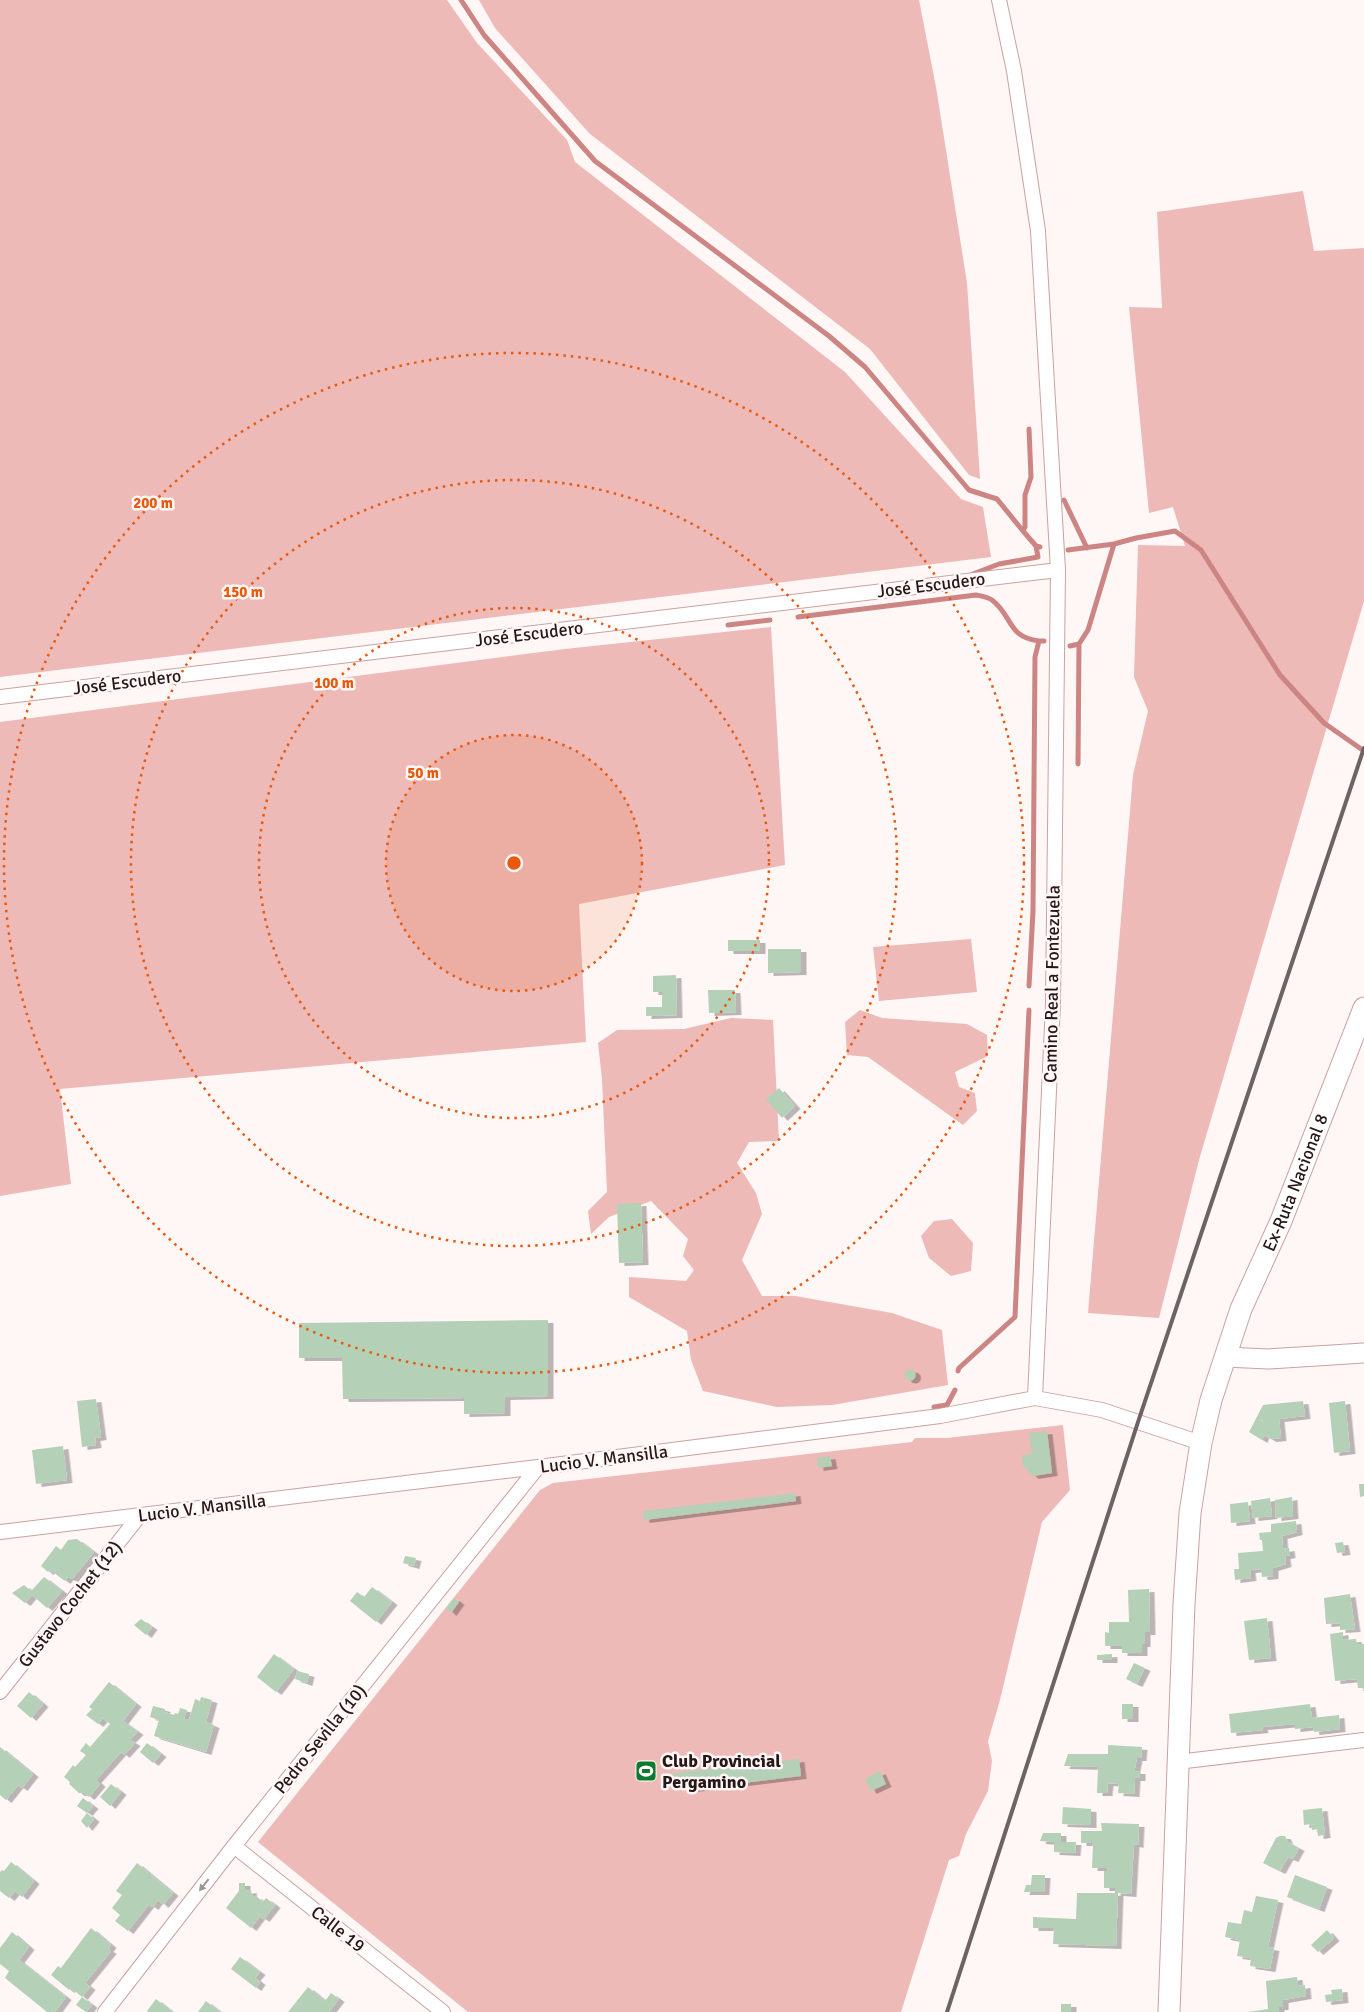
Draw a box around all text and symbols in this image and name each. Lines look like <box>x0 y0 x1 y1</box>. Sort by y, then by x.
text: 200 m <box>133 494 173 512</box>
street label: José Escudero <box>876 567 986 603</box>
text: 150 m <box>223 583 263 601</box>
street label: José Escudero <box>474 616 584 652</box>
street label: José Escudero <box>72 664 182 700</box>
text: 100 m <box>314 674 354 692</box>
text: 50 m <box>407 764 439 782</box>
centre of rings <box>505 854 523 872</box>
street label: Camino Real a Fontezuela <box>1039 885 1065 1083</box>
street label: Ex-Ruta Nacional 8 <box>1258 1111 1333 1255</box>
street label: Lucio V. Mansilla <box>539 1440 669 1478</box>
street label: Lucio V. Mansilla <box>137 1489 267 1527</box>
street label: Gustavo Cochet (12) <box>14 1536 126 1672</box>
street label: Pedro Sevilla (10) <box>269 1680 371 1798</box>
place label: Club Provincial Pergamino <box>662 1750 781 1793</box>
sports icon: Club Provincial Pergamino <box>634 1759 658 1783</box>
one-way arrow <box>198 1878 209 1891</box>
street label: Calle 19 <box>307 1901 369 1957</box>

